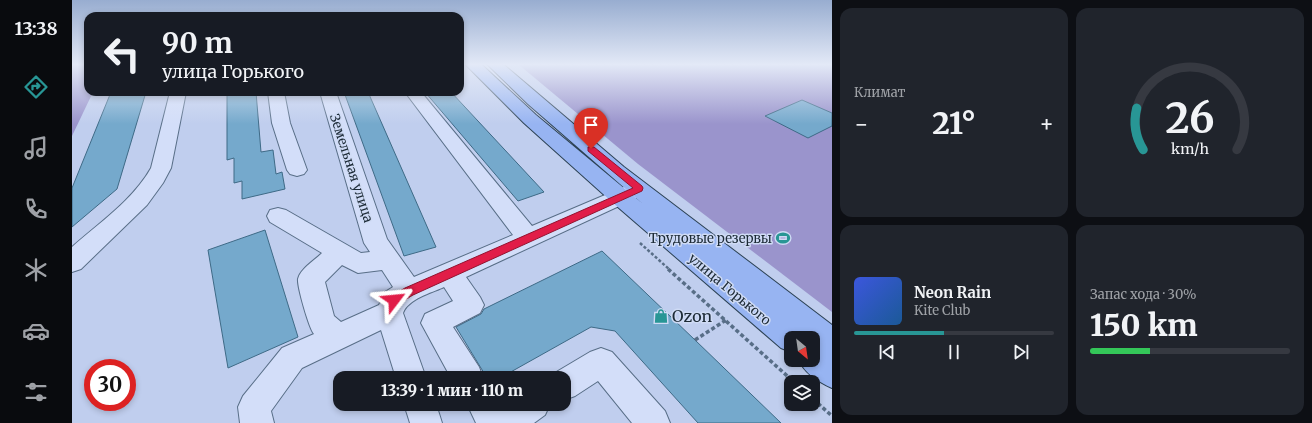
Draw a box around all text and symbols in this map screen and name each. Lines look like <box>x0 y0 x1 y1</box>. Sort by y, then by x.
text: 13:38 <box>14 17 58 40</box>
text: 90 m <box>162 25 233 61</box>
icon: left <box>96 28 148 80</box>
text: улица Горького <box>162 60 304 83</box>
icon: directions <box>22 73 50 101</box>
text: Климат <box>854 84 905 101</box>
text: 26 <box>1165 92 1215 144</box>
text: 21° <box>932 104 976 142</box>
pin <box>574 108 608 149</box>
text: − <box>854 110 869 138</box>
text: + <box>1039 110 1054 138</box>
street label: Земельная улица <box>326 112 377 225</box>
icon: arrive <box>580 114 602 136</box>
icon: music <box>22 134 50 162</box>
text: km/h <box>1171 140 1209 158</box>
icon: phone <box>22 195 50 223</box>
place label: Трудовые резервы <box>649 230 772 247</box>
sports icon: Трудовые резервы <box>775 230 791 246</box>
street label: улица Горького <box>685 250 775 329</box>
icon: climate <box>22 256 50 284</box>
position arrow <box>373 279 415 321</box>
text: Neon Rain <box>914 283 991 302</box>
text: Запас хода · 30% <box>1090 286 1197 303</box>
text: Kite Club <box>914 302 970 319</box>
place label: Ozon <box>672 306 712 326</box>
text: 150 km <box>1090 306 1198 344</box>
shop icon: Ozon <box>653 308 669 324</box>
icon: car <box>22 317 50 345</box>
north arrow <box>784 331 820 367</box>
map controls <box>784 331 820 411</box>
icon: previous <box>876 341 898 363</box>
icon: pause <box>943 341 965 363</box>
icon: next <box>1010 341 1032 363</box>
speed limit sign: 30 <box>84 359 136 411</box>
button: layers <box>784 375 820 411</box>
icon: filters <box>22 378 50 406</box>
text: 13:39 · 1 мин · 110 m <box>381 381 523 400</box>

